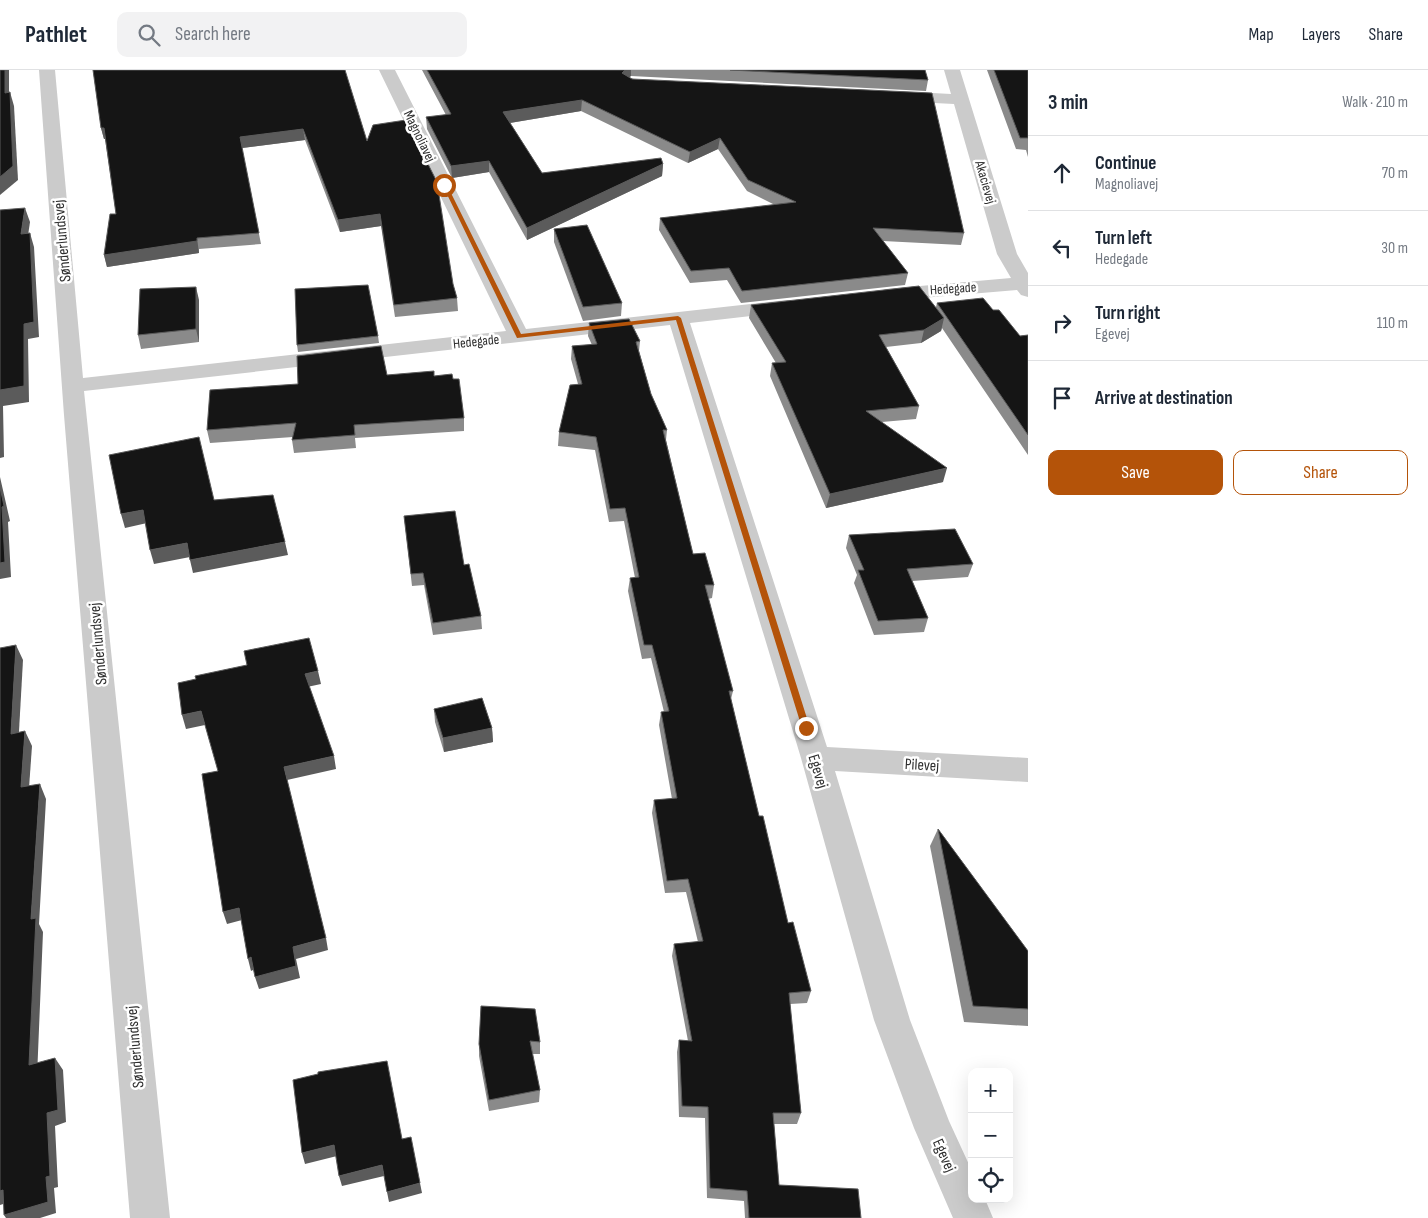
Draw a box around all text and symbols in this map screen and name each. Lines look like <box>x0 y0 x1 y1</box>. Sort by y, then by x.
search box <box>117 12 467 57</box>
text: Pathlet <box>25 20 87 49</box>
icon: search <box>135 21 163 49</box>
text: Search here <box>175 23 251 46</box>
text: Map <box>1249 24 1274 45</box>
text: Layers <box>1302 24 1341 45</box>
text: Share <box>1369 24 1403 45</box>
text: 3 min <box>1048 90 1088 115</box>
text: Walk · 210 m <box>1342 93 1408 112</box>
street label: Magnoliavej <box>400 108 439 165</box>
text: Continue <box>1095 152 1156 175</box>
street label: Akacievej <box>971 158 1000 206</box>
icon: ahead <box>1048 159 1076 187</box>
text: 70 m <box>1382 164 1408 183</box>
route start <box>433 174 456 197</box>
text: Magnoliavej <box>1095 175 1158 194</box>
street label: Sønderlundsvej <box>49 199 76 283</box>
text: Turn left <box>1095 227 1152 250</box>
icon: left <box>1048 234 1076 262</box>
text: 30 m <box>1381 239 1408 258</box>
text: Hedegade <box>1095 250 1148 269</box>
street label: Hedegade <box>929 278 977 299</box>
text: Turn right <box>1095 302 1160 325</box>
icon: right <box>1048 309 1076 337</box>
text: 110 m <box>1377 314 1408 333</box>
text: Egevej <box>1095 325 1130 344</box>
street label: Hedegade <box>452 331 500 352</box>
icon: arrive <box>1048 384 1076 412</box>
text: Arrive at destination <box>1095 387 1233 410</box>
button: Save <box>1048 450 1223 495</box>
button: Share <box>1233 450 1408 495</box>
street label: Sønderlundsvej <box>85 602 112 686</box>
route end <box>795 717 818 740</box>
street label: Egevej <box>803 752 832 791</box>
street label: Pilevej <box>904 755 940 776</box>
street label: Sønderlundsvej <box>122 1005 149 1089</box>
map controls <box>968 1068 1013 1203</box>
button: + <box>968 1068 1013 1113</box>
button: − <box>968 1113 1013 1158</box>
street label: Egevej <box>928 1136 959 1175</box>
button: locate <box>968 1158 1013 1203</box>

